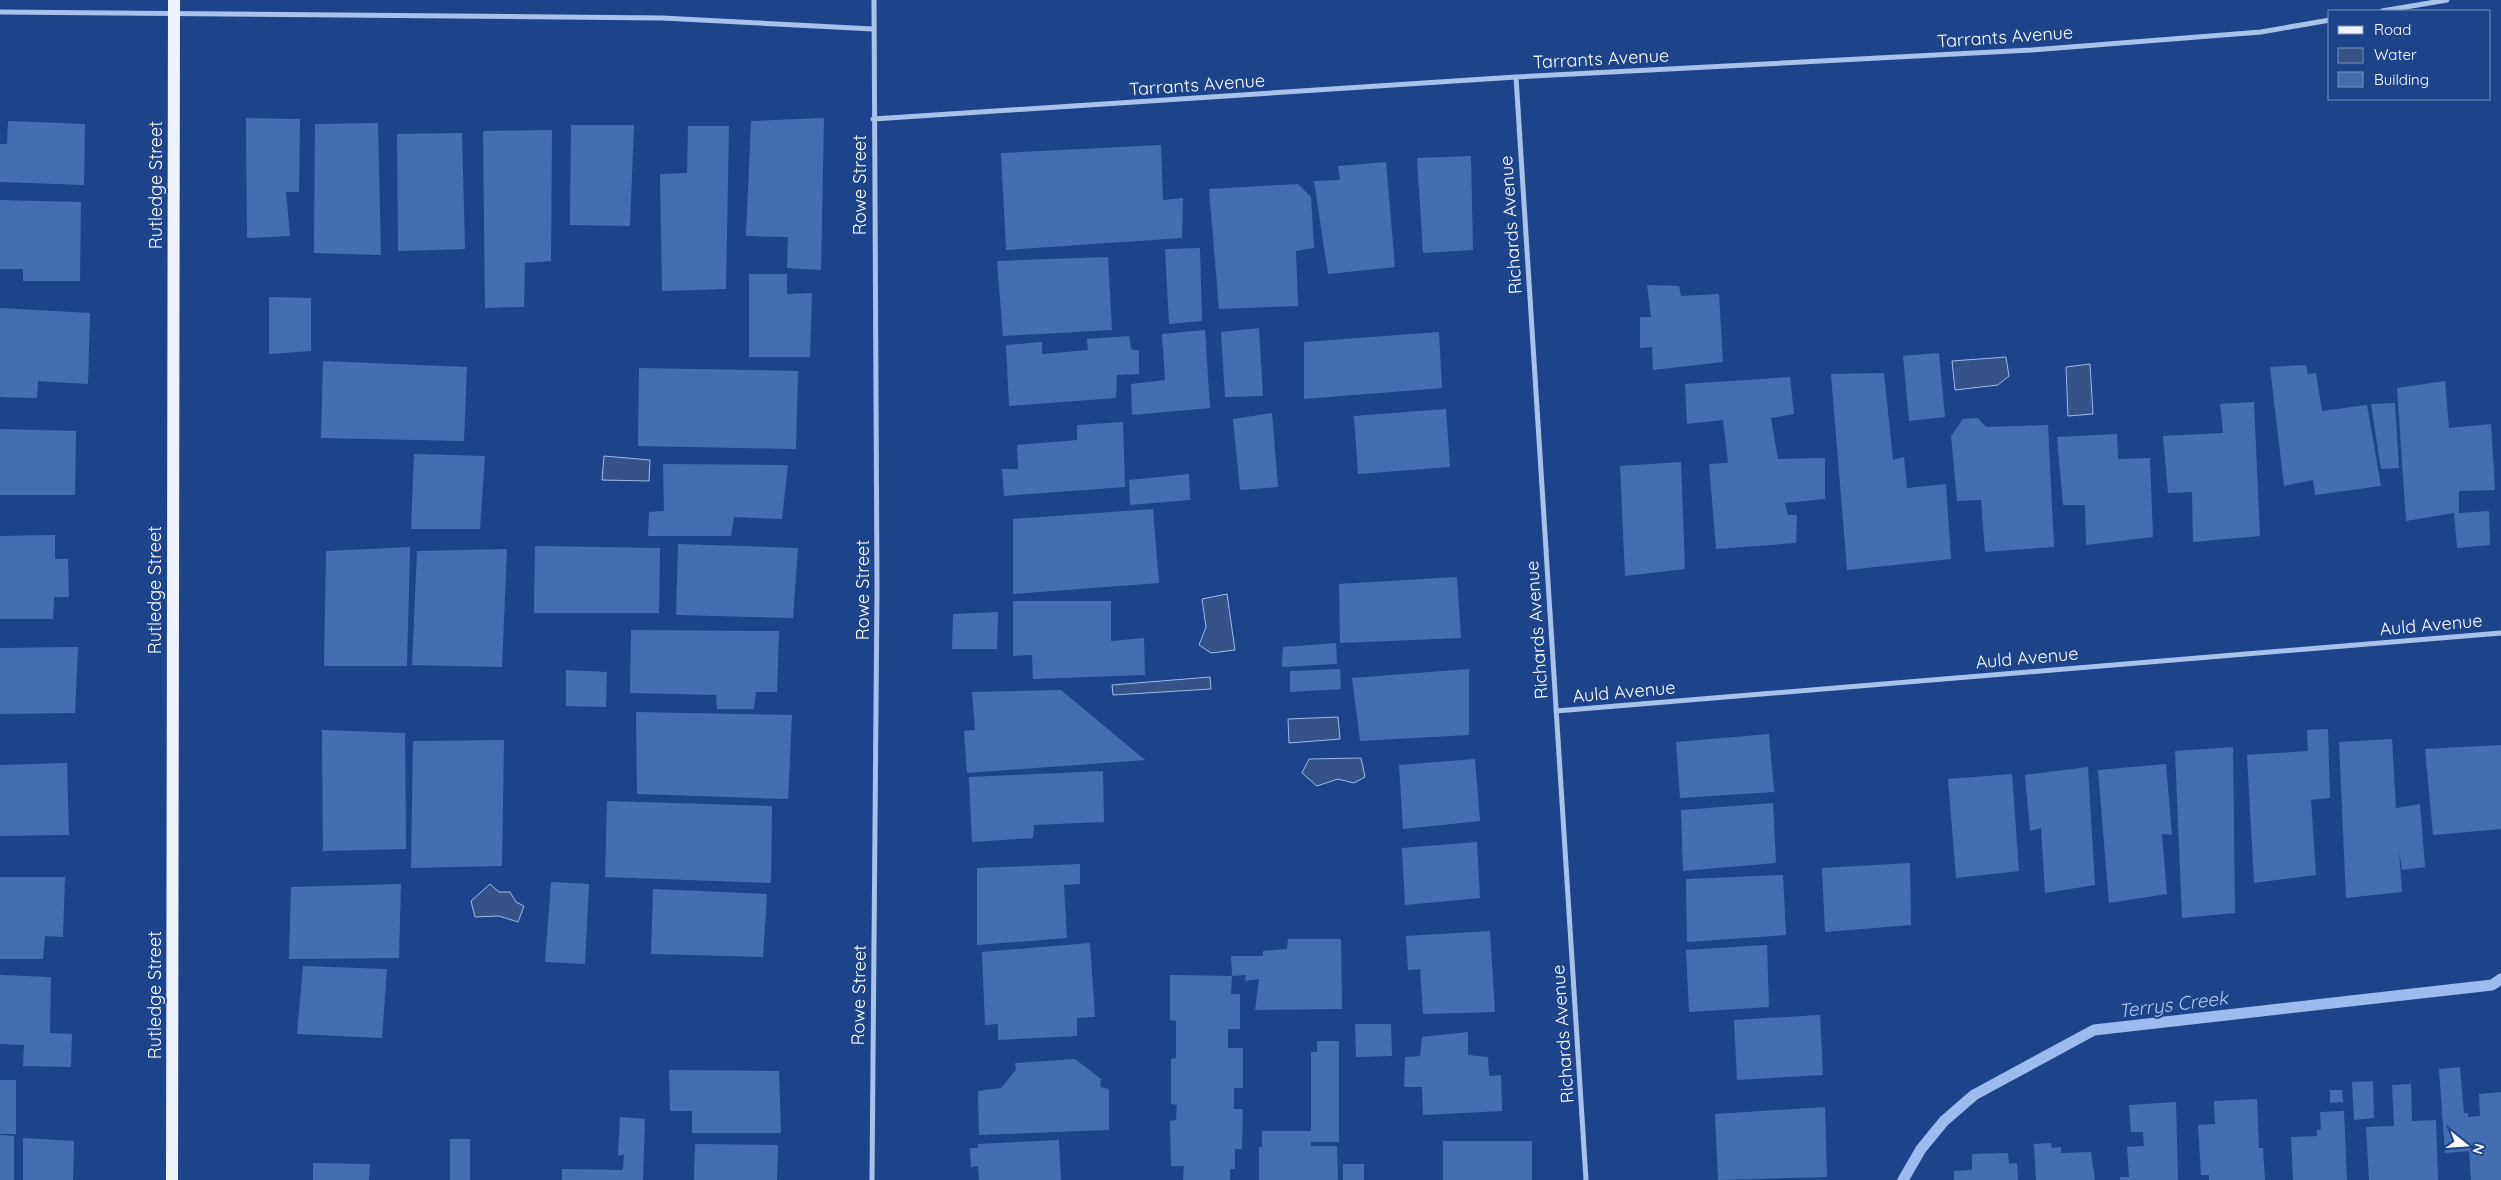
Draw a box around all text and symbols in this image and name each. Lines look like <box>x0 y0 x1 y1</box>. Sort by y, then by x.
legend <box>2328 10 2491 100</box>
street label: Tarrants Avenue <box>1936 20 2074 53</box>
text: Road <box>2374 20 2411 39</box>
street label: Tarrants Avenue <box>1532 43 1670 74</box>
text: Water <box>2374 45 2417 64</box>
street label: Tarrants Avenue <box>1128 68 1266 101</box>
text: Building <box>2374 70 2429 89</box>
street label: Rutledge Street <box>144 121 167 249</box>
street label: Rowe Street <box>848 135 871 235</box>
street label: Richards Avenue <box>1494 155 1527 295</box>
street label: Rutledge Street <box>143 526 166 654</box>
street label: Rowe Street <box>851 540 874 640</box>
street label: Richards Avenue <box>1520 560 1553 700</box>
street label: Auld Avenue <box>2379 609 2483 640</box>
street label: Auld Avenue <box>1975 642 2079 673</box>
street label: Auld Avenue <box>1572 676 1676 707</box>
street label: Rutledge Street <box>143 931 166 1059</box>
street label: Rowe Street <box>846 944 871 1046</box>
street label: Richards Avenue <box>1546 964 1579 1104</box>
water label: Terrys Creek <box>2117 985 2231 1023</box>
north arrow <box>2441 1120 2491 1170</box>
text: N <box>2468 1141 2489 1156</box>

